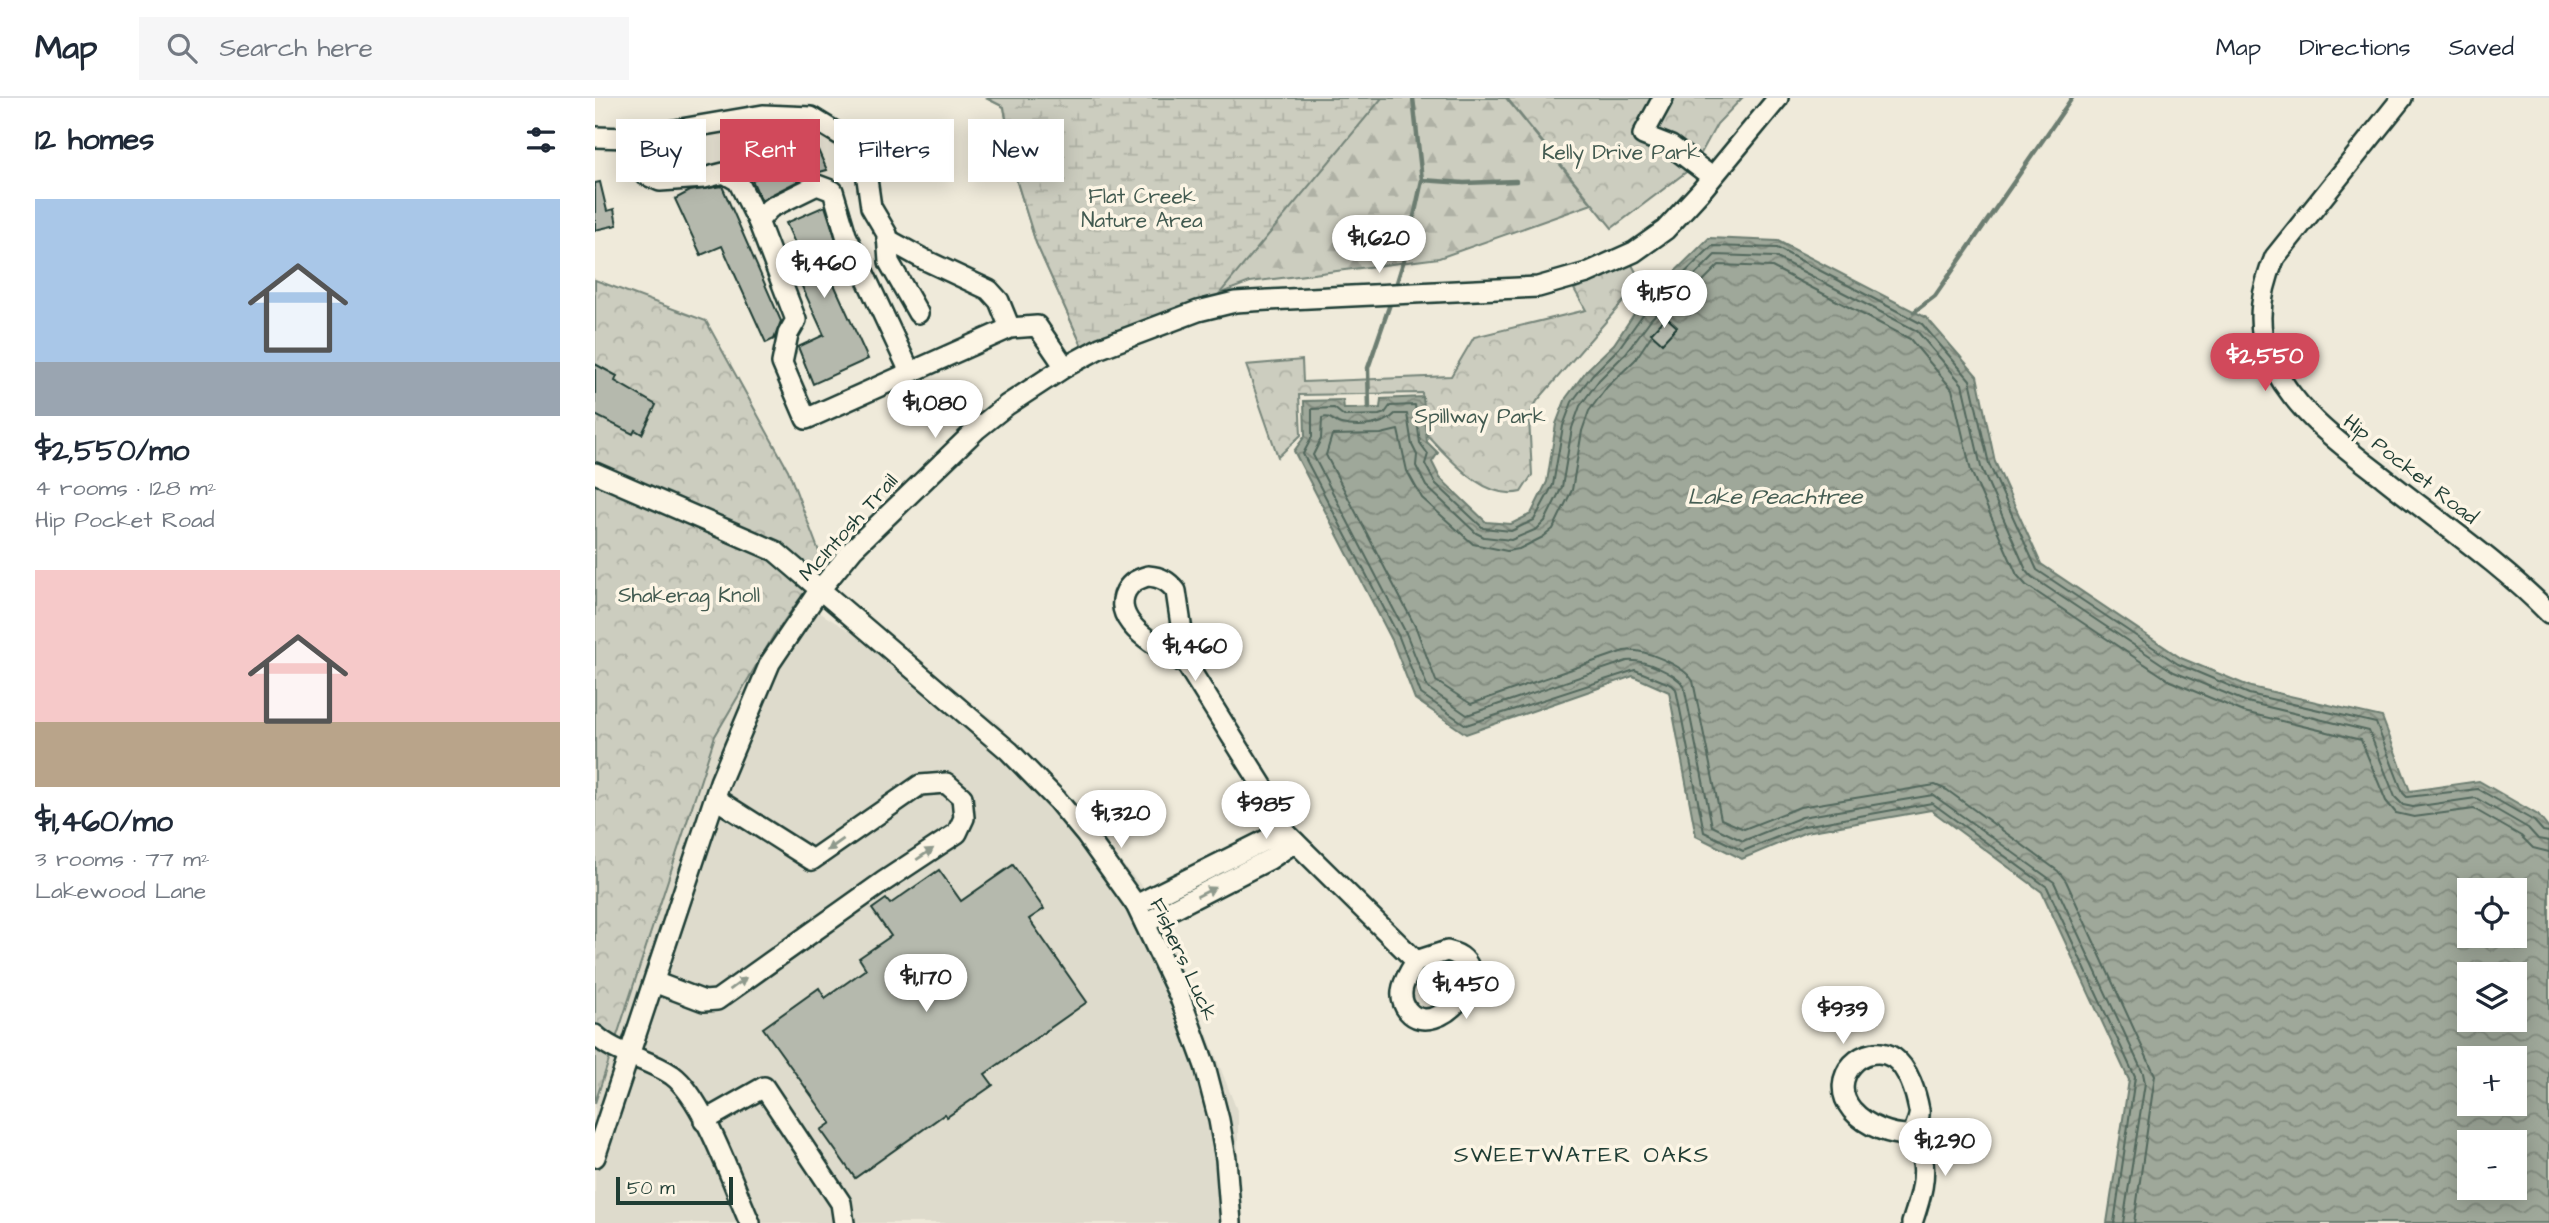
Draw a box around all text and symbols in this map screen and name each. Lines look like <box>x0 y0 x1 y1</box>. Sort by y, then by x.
search box <box>139 17 629 80</box>
text: Map <box>35 25 97 71</box>
icon: search <box>163 29 201 67</box>
text: Search here <box>219 30 373 66</box>
text: Map <box>2216 31 2261 65</box>
text: Directions <box>2299 31 2411 65</box>
text: Saved <box>2449 31 2514 65</box>
text: 12 homes <box>35 119 154 161</box>
chip: Buy <box>616 119 706 182</box>
chip: Rent <box>720 119 820 182</box>
chip: Filters <box>834 119 954 182</box>
chip: New <box>968 119 1064 182</box>
icon: filters <box>522 121 560 159</box>
park label: Kelly Drive Park <box>1542 138 1700 169</box>
park label: Flat Creek Nature Area <box>1081 182 1203 235</box>
pin: $1,620 <box>1322 216 1436 275</box>
text: $1,620 <box>1348 222 1410 254</box>
pin: $1,460 <box>767 240 881 300</box>
icon: home <box>235 245 361 371</box>
text: $1,460 <box>792 247 856 279</box>
pin: $1,150 <box>1607 271 1721 330</box>
text: $1,150 <box>1637 277 1691 309</box>
pin: $2,550 <box>2208 334 2322 393</box>
text: $2,550 <box>2226 340 2304 372</box>
pin: $1,080 <box>878 380 992 440</box>
text: $1,080 <box>903 387 967 419</box>
park label: Spillway Park <box>1414 402 1546 433</box>
street label: Hip Pocket Road <box>2337 408 2484 532</box>
text: $2,550/mo <box>35 430 189 472</box>
street label: McIntosh Trail <box>792 467 905 588</box>
text: 4 rooms · 128 m² <box>35 472 216 504</box>
water label: Lake Peachtree <box>1687 481 1864 513</box>
text: Hip Pocket Road <box>35 504 215 536</box>
park label: Shakerag Knoll <box>618 581 760 612</box>
icon: home <box>235 616 361 742</box>
pin: $1,460 <box>1138 624 1252 683</box>
text: $1,460 <box>1163 630 1227 662</box>
pin: $985 <box>1225 782 1307 841</box>
text: $985 <box>1237 788 1295 820</box>
pin: $1,320 <box>1064 790 1178 850</box>
text: $1,320 <box>1091 797 1151 829</box>
text: $1,460/mo <box>35 801 173 843</box>
one-way arrow <box>826 838 844 852</box>
text: 3 rooms · 77 m² <box>35 843 210 875</box>
one-way arrow <box>916 847 934 861</box>
text: Lakewood Lane <box>35 875 206 907</box>
map controls <box>2457 878 2527 1200</box>
button: locate <box>2457 878 2527 948</box>
one-way arrow <box>1196 886 1216 897</box>
street label: Fishers Luck <box>1143 893 1225 1025</box>
pin: $1,170 <box>869 954 983 1014</box>
text: $1,170 <box>900 961 952 993</box>
pin: $1,450 <box>1409 962 1523 1021</box>
button: layers <box>2457 962 2527 1032</box>
text: $1,450 <box>1433 968 1499 1000</box>
one-way arrow <box>729 977 748 991</box>
pin: $939 <box>1802 986 1884 1046</box>
text: $939 <box>1818 993 1868 1025</box>
button: + <box>2457 1046 2527 1116</box>
pin: $1,290 <box>1888 1118 2002 1178</box>
text: $1,290 <box>1915 1125 1975 1157</box>
button: − <box>2457 1130 2527 1200</box>
district label: SWEETWATER OAKS <box>1454 1139 1710 1171</box>
scale bar <box>616 1174 733 1206</box>
text: 50 m <box>627 1175 675 1202</box>

